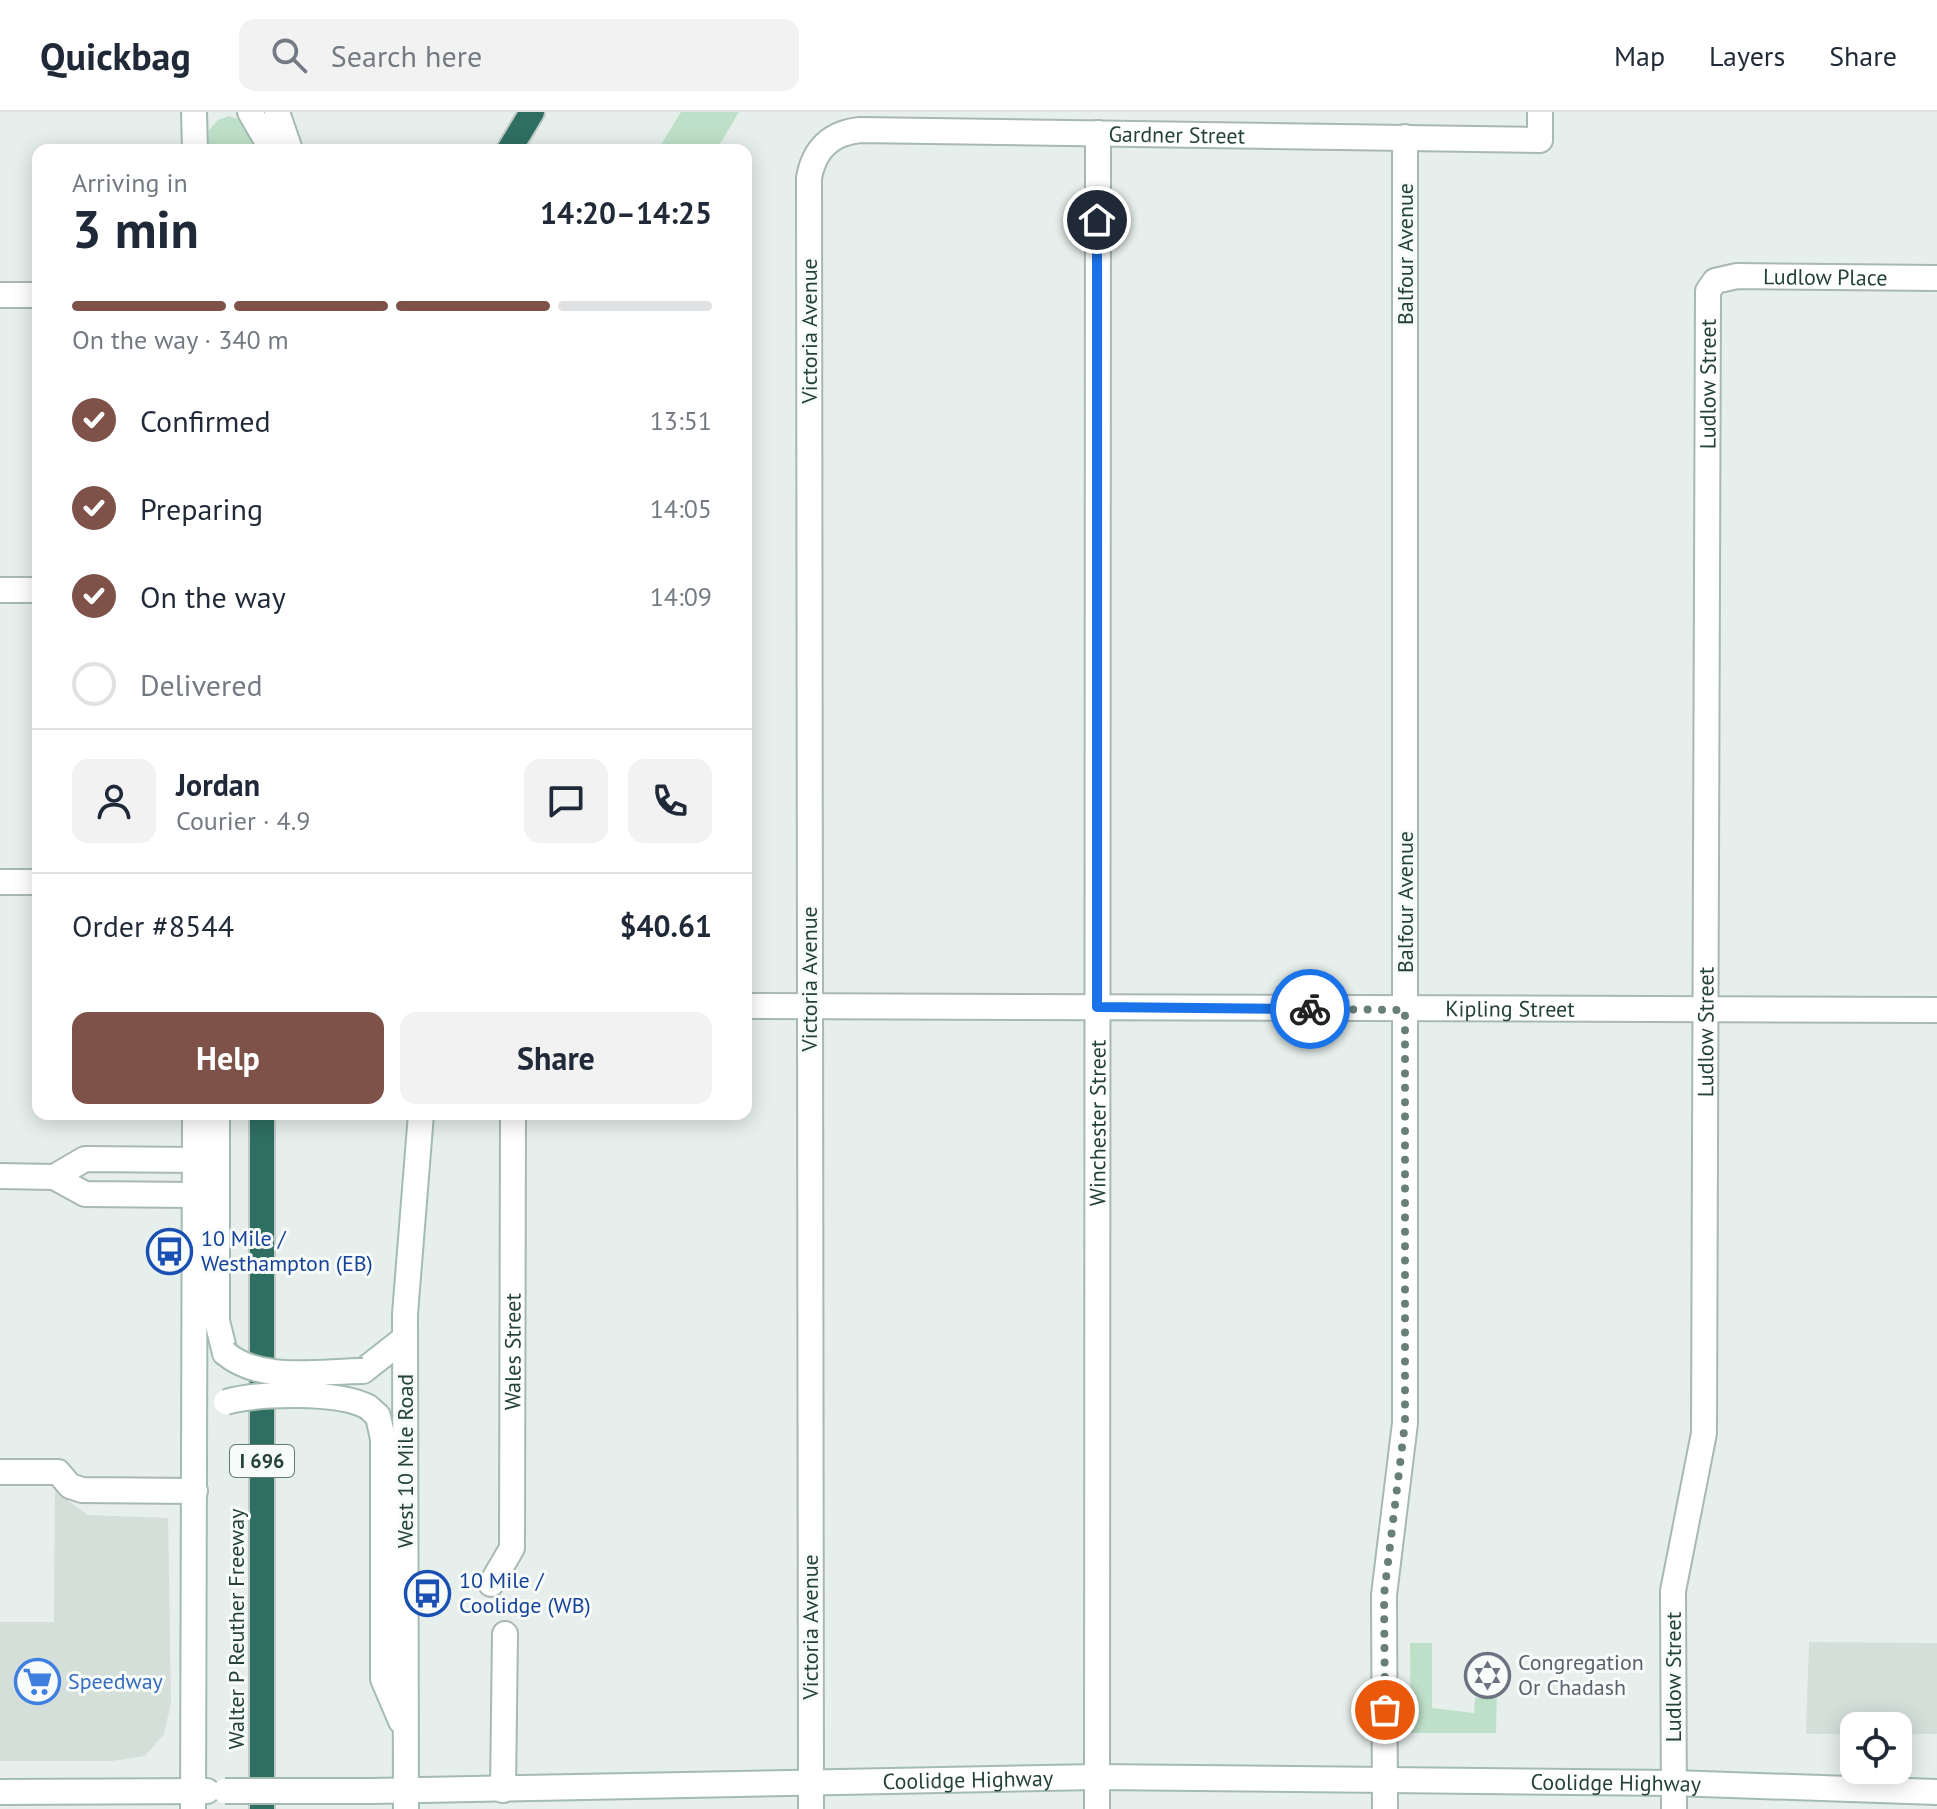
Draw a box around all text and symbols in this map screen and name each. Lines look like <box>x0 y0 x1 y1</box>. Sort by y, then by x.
search box <box>239 19 799 91</box>
text: Quickbag <box>40 31 191 80</box>
icon: search <box>267 33 311 77</box>
text: Search here <box>331 36 482 75</box>
text: Map <box>1614 37 1665 74</box>
text: Layers <box>1709 37 1785 74</box>
text: Share <box>1829 37 1897 74</box>
street label: Gardner Street <box>1108 120 1246 150</box>
text: Arriving in <box>72 166 188 199</box>
street label: Balfour Avenue <box>1391 183 1419 325</box>
pin <box>1063 186 1131 254</box>
text: 14:20–14:25 <box>540 193 712 232</box>
text: 3 min <box>72 195 199 262</box>
icon: home <box>1075 198 1119 242</box>
street label: Victoria Avenue <box>795 258 823 405</box>
street label: Ludlow Place <box>1763 262 1888 292</box>
street label: Ludlow Street <box>1693 318 1722 449</box>
text: On the way · 340 m <box>72 323 289 356</box>
icon: check <box>72 398 116 442</box>
text: Confirmed <box>140 401 271 440</box>
text: 13:51 <box>650 404 712 437</box>
icon: check <box>72 486 116 530</box>
text: Preparing <box>140 489 263 528</box>
text: 14:05 <box>650 492 712 525</box>
icon: check <box>72 574 116 618</box>
text: On the way <box>140 577 286 616</box>
text: 14:09 <box>650 580 712 613</box>
text: Delivered <box>140 665 263 704</box>
button: person <box>72 759 156 843</box>
button: chat <box>524 759 608 843</box>
button: phone <box>628 759 712 843</box>
text: Jordan <box>176 765 260 804</box>
text: Courier · 4.9 <box>176 804 310 837</box>
street label: Balfour Avenue <box>1391 831 1419 973</box>
text: Order #8544 <box>72 906 234 945</box>
text: $40.61 <box>620 906 712 945</box>
street label: Victoria Avenue <box>795 906 823 1053</box>
street label: Ludlow Street <box>1691 966 1720 1097</box>
courier <box>1270 969 1350 1049</box>
icon: bike <box>1288 987 1332 1031</box>
street label: Kipling Street <box>1445 994 1575 1023</box>
button: Help <box>72 1012 384 1104</box>
button: Share <box>400 1012 712 1104</box>
street label: Winchester Street <box>1083 1039 1111 1206</box>
place label: 10 Mile / Westhampton (EB) <box>201 1224 373 1277</box>
bus stop icon: 10 Mile / Westhampton (EB) <box>146 1227 194 1275</box>
street label: Wales Street <box>498 1292 527 1410</box>
street label: West 10 Mile Road <box>391 1374 419 1548</box>
road number: I 696 <box>230 1445 294 1477</box>
street label: Walter P Reuther Freeway <box>222 1508 250 1749</box>
street label: Victoria Avenue <box>796 1554 824 1701</box>
place label: 10 Mile / Coolidge (WB) <box>459 1566 591 1619</box>
bus stop icon: 10 Mile / Coolidge (WB) <box>404 1569 452 1617</box>
street label: Ludlow Street <box>1659 1611 1687 1742</box>
place label: Congregation Or Chadash <box>1518 1648 1644 1701</box>
synagogue icon: Congregation Or Chadash <box>1463 1651 1511 1699</box>
supermarket icon: Speedway <box>13 1657 61 1705</box>
place label: Speedway <box>68 1667 164 1695</box>
pin <box>1351 1676 1419 1744</box>
icon: bag <box>1363 1688 1407 1732</box>
map controls <box>1840 1712 1912 1784</box>
button: locate <box>1840 1712 1912 1784</box>
street label: Coolidge Highway <box>882 1764 1054 1795</box>
street label: Coolidge Highway <box>1530 1768 1702 1798</box>

